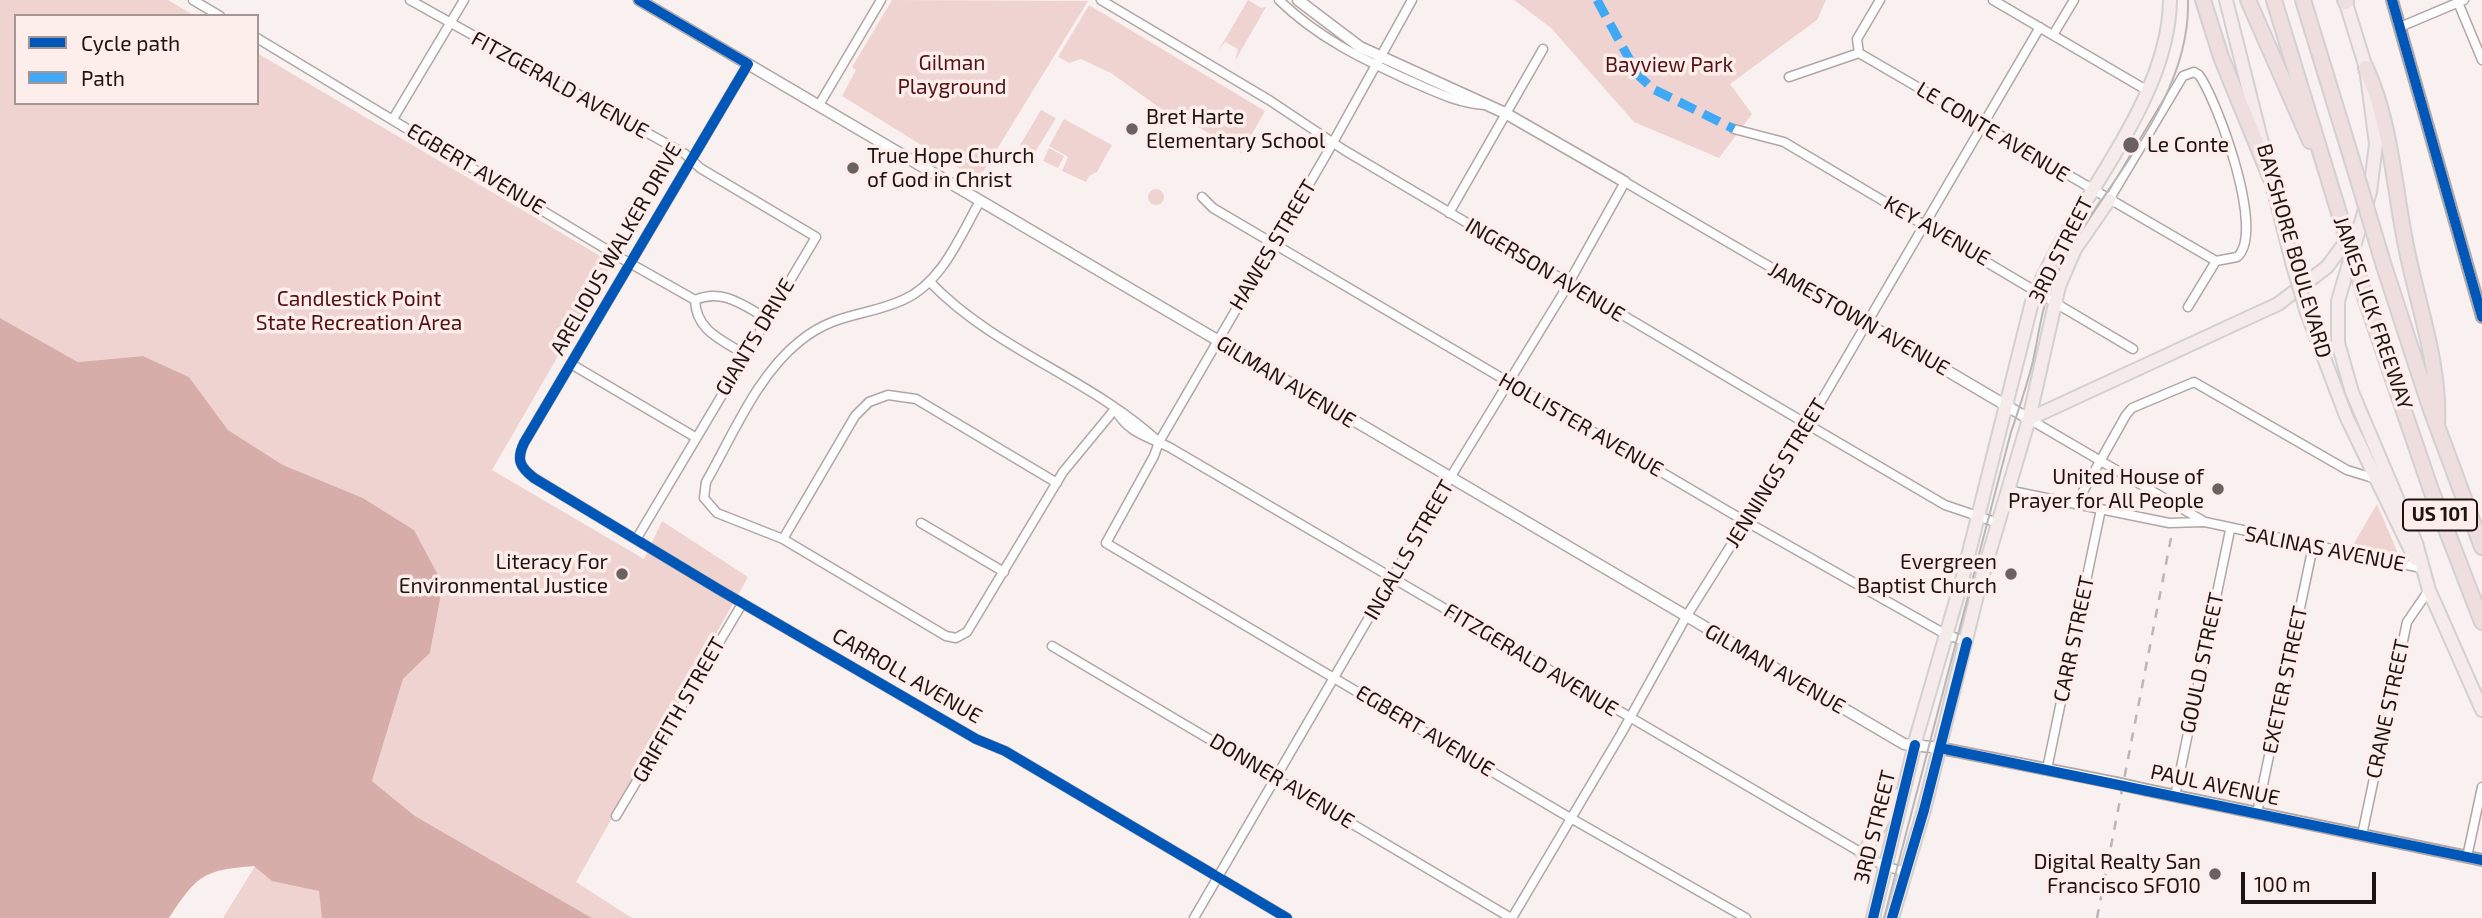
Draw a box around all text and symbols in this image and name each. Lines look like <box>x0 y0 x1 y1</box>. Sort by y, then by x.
legend <box>14 14 259 105</box>
street label: FITZGERALD AVENUE <box>467 26 653 144</box>
text: Cycle path <box>81 30 180 55</box>
park label: Gilman Playground <box>897 50 1007 100</box>
park label: Bayview Park <box>1605 52 1733 78</box>
text: Path <box>81 65 125 90</box>
street label: LE CONTE AVENUE <box>1912 76 2074 188</box>
place label: Bret Harte Elementary School <box>1146 104 1325 154</box>
street label: EGBERT AVENUE <box>402 118 550 220</box>
marker: Bret Harte Elementary School <box>1124 121 1140 137</box>
place label: Le Conte <box>2147 132 2229 158</box>
marker: Le Conte <box>2121 135 2141 155</box>
street label: ARELIOUS WALKER DRIVE <box>545 139 687 359</box>
street label: BAYSHORE BOULEVARD <box>2251 141 2337 361</box>
place label: True Hope Church of God in Christ <box>867 143 1034 193</box>
marker: True Hope Church of God in Christ <box>845 160 861 176</box>
street label: HAWES STREET <box>1224 175 1322 315</box>
street label: KEY AVENUE <box>1880 191 1994 271</box>
street label: 3RD STREET <box>2023 193 2099 307</box>
street label: INGERSON AVENUE <box>1461 213 1629 327</box>
street label: JAMES LICK FREEWAY <box>2328 213 2418 413</box>
street label: JAMESTOWN AVENUE <box>1764 257 1954 381</box>
street label: GIANTS DRIVE <box>710 274 800 400</box>
park label: Candlestick Point State Recreation Area <box>256 286 462 336</box>
street label: GILMAN AVENUE <box>1212 331 1360 433</box>
street label: HOLLISTER AVENUE <box>1494 368 1668 482</box>
street label: JENNINGS STREET <box>1720 394 1832 552</box>
place label: United House of Prayer for All People <box>2008 464 2204 514</box>
street label: INGALLS STREET <box>1359 476 1459 624</box>
marker: United House of Prayer for All People <box>2210 481 2226 497</box>
road number: US 101 <box>2403 500 2477 530</box>
street label: SALINAS AVENUE <box>2243 521 2407 577</box>
place label: Literacy For Environmental Justice <box>399 549 608 599</box>
place label: Evergreen Baptist Church <box>1857 549 1997 599</box>
marker: Literacy For Environmental Justice <box>614 566 630 582</box>
marker: Evergreen Baptist Church <box>2003 566 2019 582</box>
street label: CARR STREET <box>2048 574 2100 704</box>
street label: GOULD STREET <box>2175 590 2229 736</box>
street label: FITZGERALD AVENUE <box>1439 598 1623 722</box>
street label: EXETER STREET <box>2257 604 2313 756</box>
street label: GILMAN AVENUE <box>1700 619 1850 719</box>
street label: CARROLL AVENUE <box>828 623 986 729</box>
street label: GRIFFITH STREET <box>627 633 731 787</box>
street label: CRANE STREET <box>2361 637 2415 781</box>
street label: EGBERT AVENUE <box>1351 680 1499 782</box>
street label: DONNER AVENUE <box>1205 728 1359 834</box>
street label: PAUL AVENUE <box>2148 759 2282 811</box>
street label: 3RD STREET <box>1849 768 1901 886</box>
place label: Digital Realty San Francisco SFO10 <box>2033 849 2201 899</box>
scale bar <box>2244 858 2379 902</box>
marker: Digital Realty San Francisco SFO10 <box>2207 866 2223 882</box>
text: 100 m <box>2254 871 2311 896</box>

